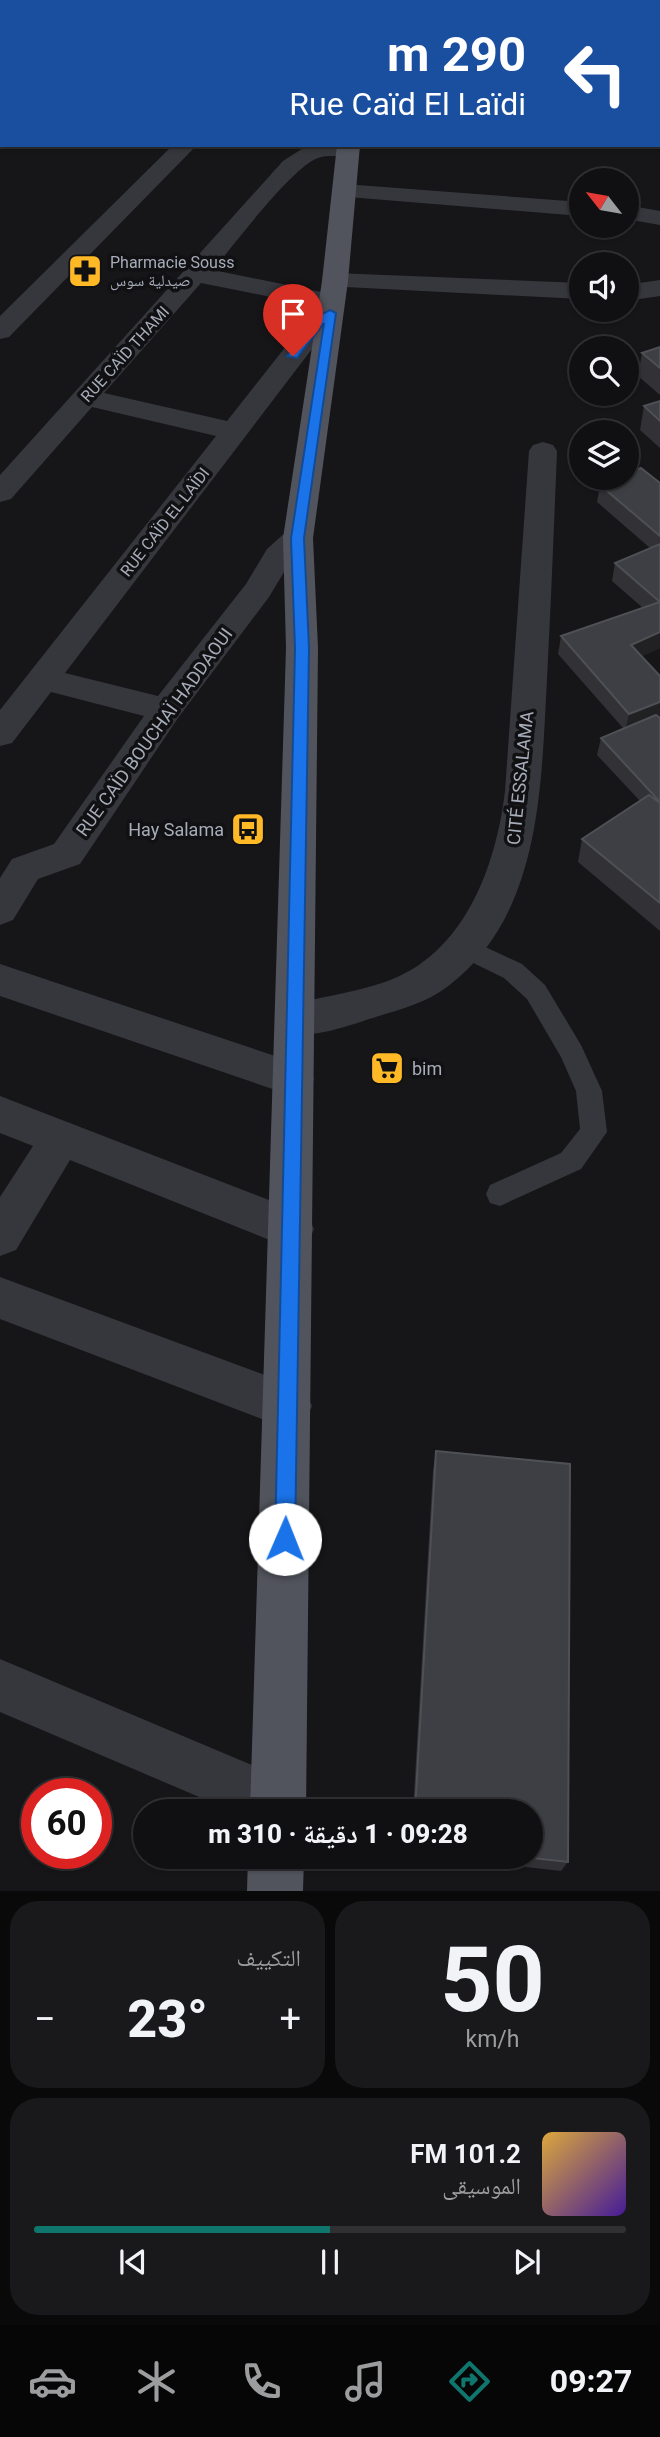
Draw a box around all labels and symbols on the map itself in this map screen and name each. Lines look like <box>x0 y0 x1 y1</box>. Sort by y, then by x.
north arrow <box>569 168 639 238</box>
pharmacy icon: Pharmacie Souss صيدلية سوس <box>66 252 104 290</box>
place label: Pharmacie Souss صيدلية سوس <box>110 253 234 291</box>
pin <box>263 284 323 356</box>
street label: RUE CAÏD THAMI <box>77 302 173 406</box>
street label: RUE CAÏD EL LAÏDI <box>117 464 213 580</box>
street label: RUE CAÏD BOUCHAÏ HADDAOUI <box>71 624 237 840</box>
street label: CITÉ ESSALAMA <box>503 710 537 846</box>
bus stop icon: Hay Salama <box>229 810 267 848</box>
place label: Hay Salama <box>128 819 224 840</box>
supermarket icon: bim <box>368 1049 406 1087</box>
place label: bim <box>412 1058 442 1079</box>
position arrow <box>248 1502 322 1576</box>
speed limit sign: 60 <box>21 1778 112 1869</box>

